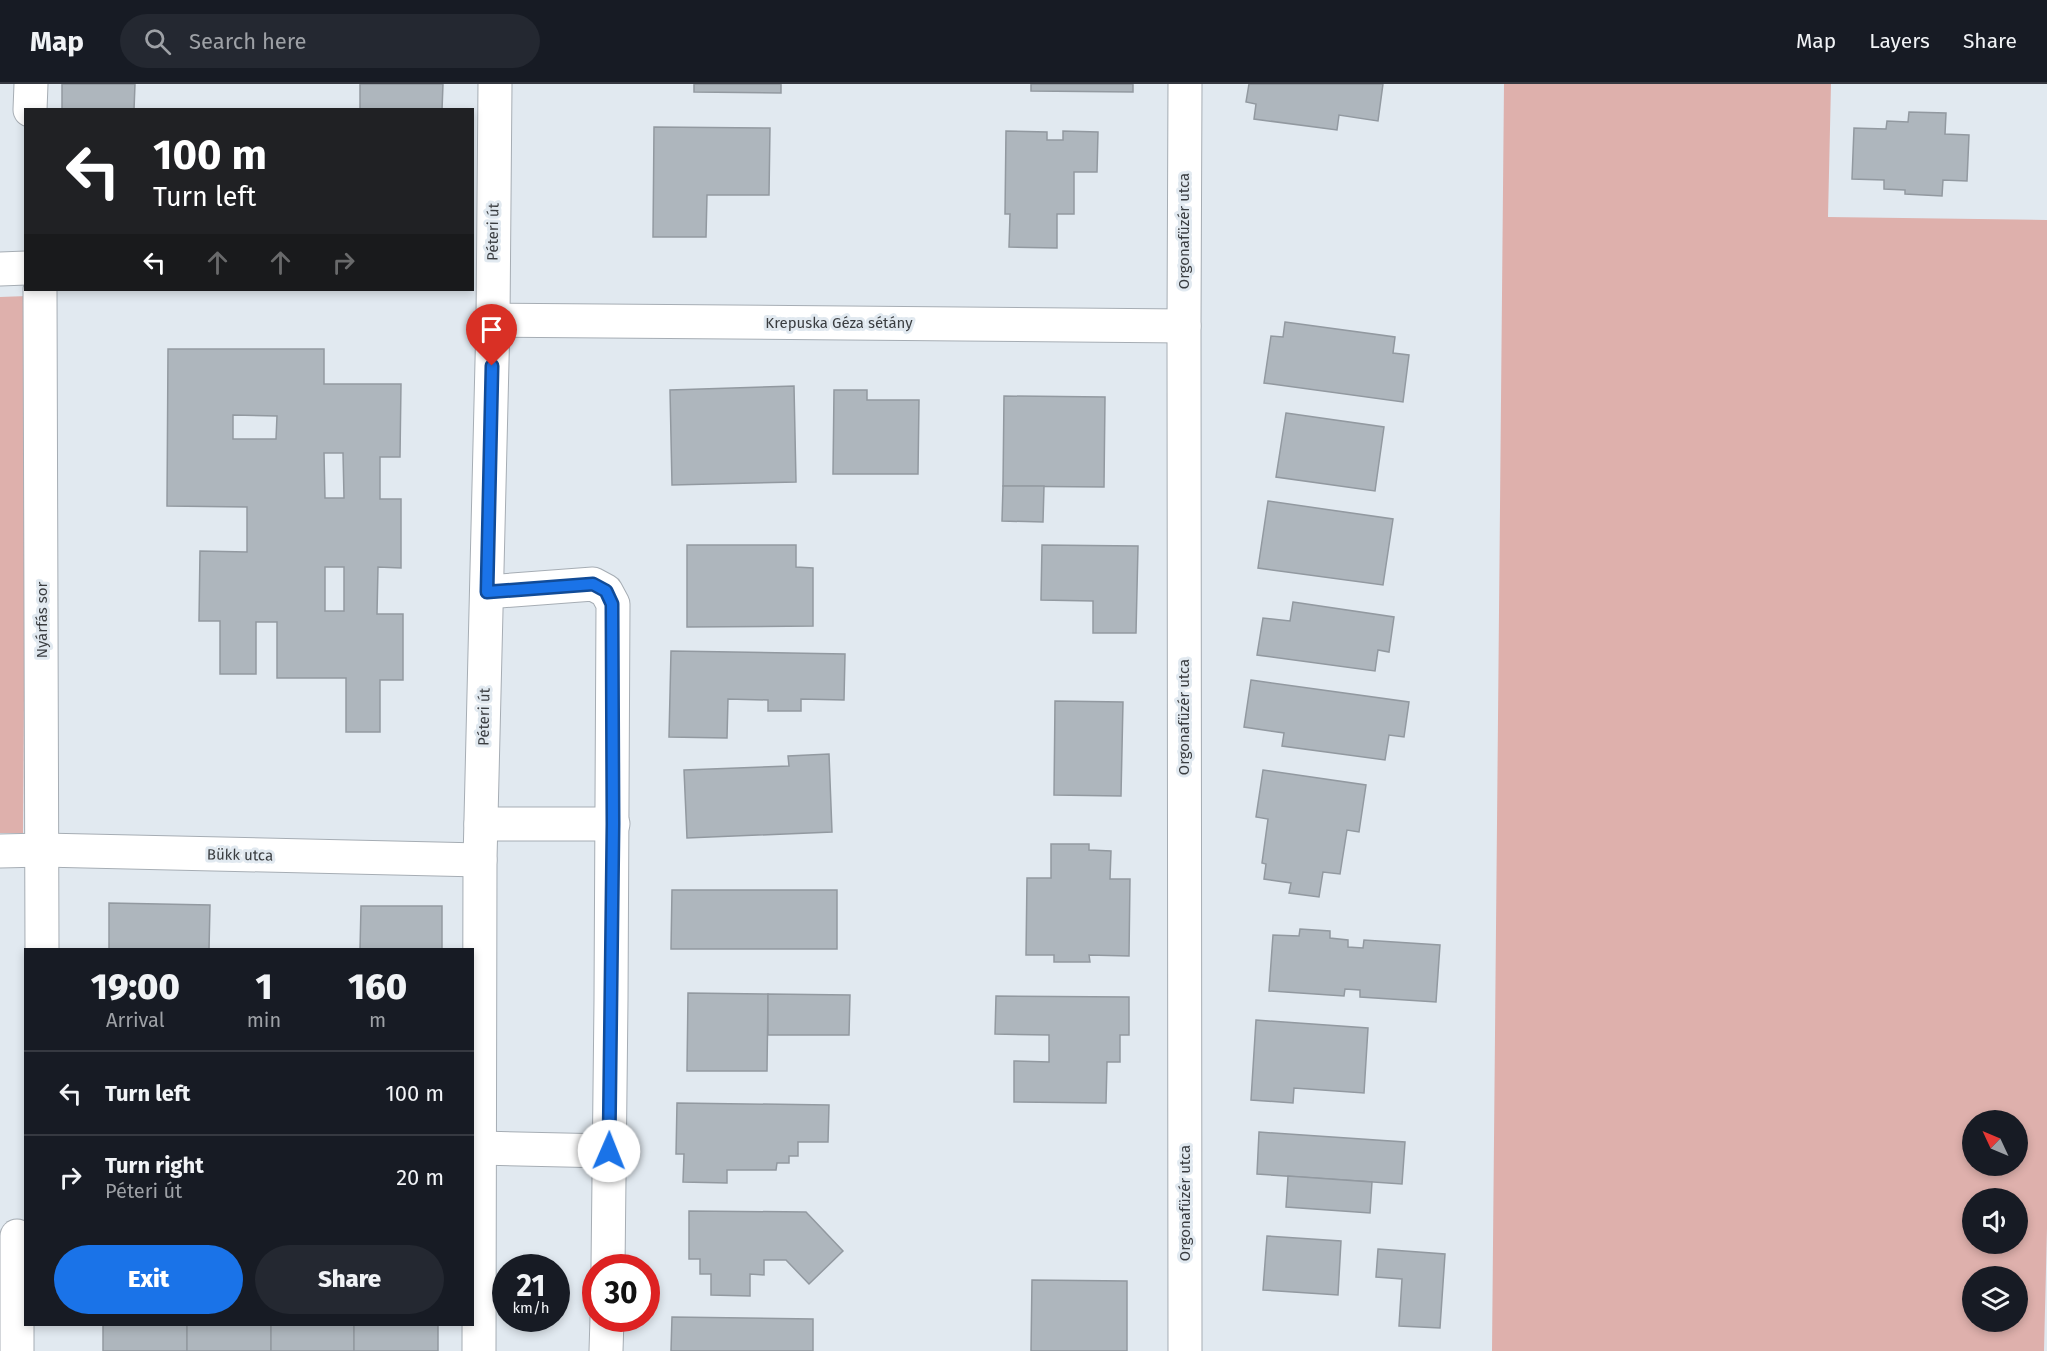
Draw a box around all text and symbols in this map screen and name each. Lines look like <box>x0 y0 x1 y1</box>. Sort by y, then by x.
search box <box>120 14 540 68</box>
text: Map <box>30 25 84 58</box>
icon: search <box>141 25 174 58</box>
text: Search here <box>189 28 307 55</box>
text: Map <box>1796 28 1836 54</box>
text: Layers <box>1869 28 1930 54</box>
text: Share <box>1963 28 2017 54</box>
text: 100 m <box>153 130 267 180</box>
icon: left <box>54 132 132 210</box>
street label: Orgonafüzér utca <box>1175 173 1193 289</box>
text: Turn left <box>153 181 256 213</box>
street label: Péteri út <box>483 202 503 261</box>
icon: left <box>138 246 171 279</box>
icon: ahead <box>201 246 234 279</box>
icon: ahead <box>264 246 297 279</box>
icon: right <box>327 246 360 279</box>
pin <box>466 304 517 366</box>
icon: arrive <box>475 313 508 346</box>
street label: Krepuska Géza sétány <box>765 314 913 332</box>
street label: Nyárfás sor <box>33 582 51 658</box>
street label: Orgonafüzér utca <box>1175 659 1193 775</box>
street label: Péteri út <box>474 687 494 746</box>
street label: Bükk utca <box>207 845 273 865</box>
text: 19:00 <box>91 965 180 1009</box>
text: 1 <box>255 965 272 1009</box>
text: 160 <box>348 965 407 1009</box>
text: Arrival <box>106 1008 165 1032</box>
text: min <box>247 1008 281 1032</box>
text: m <box>369 1008 386 1032</box>
icon: left <box>54 1077 87 1110</box>
text: Turn left <box>105 1080 190 1107</box>
text: 100 m <box>385 1080 444 1107</box>
north arrow <box>1962 1110 2028 1176</box>
map controls <box>1962 1110 2028 1332</box>
position arrow <box>577 1119 641 1183</box>
street label: Orgonafüzér utca <box>1176 1145 1194 1261</box>
text: Turn right <box>105 1152 204 1179</box>
icon: right <box>54 1161 87 1194</box>
text: 20 m <box>396 1164 444 1191</box>
text: Péteri út <box>105 1179 182 1203</box>
button: sound <box>1962 1188 2028 1254</box>
button: Exit <box>54 1245 243 1314</box>
button: Share <box>255 1245 444 1314</box>
speed limit sign: 30 <box>582 1254 660 1332</box>
button: layers <box>1962 1266 2028 1332</box>
text: 21 <box>517 1268 545 1304</box>
text: km/h <box>512 1299 550 1317</box>

